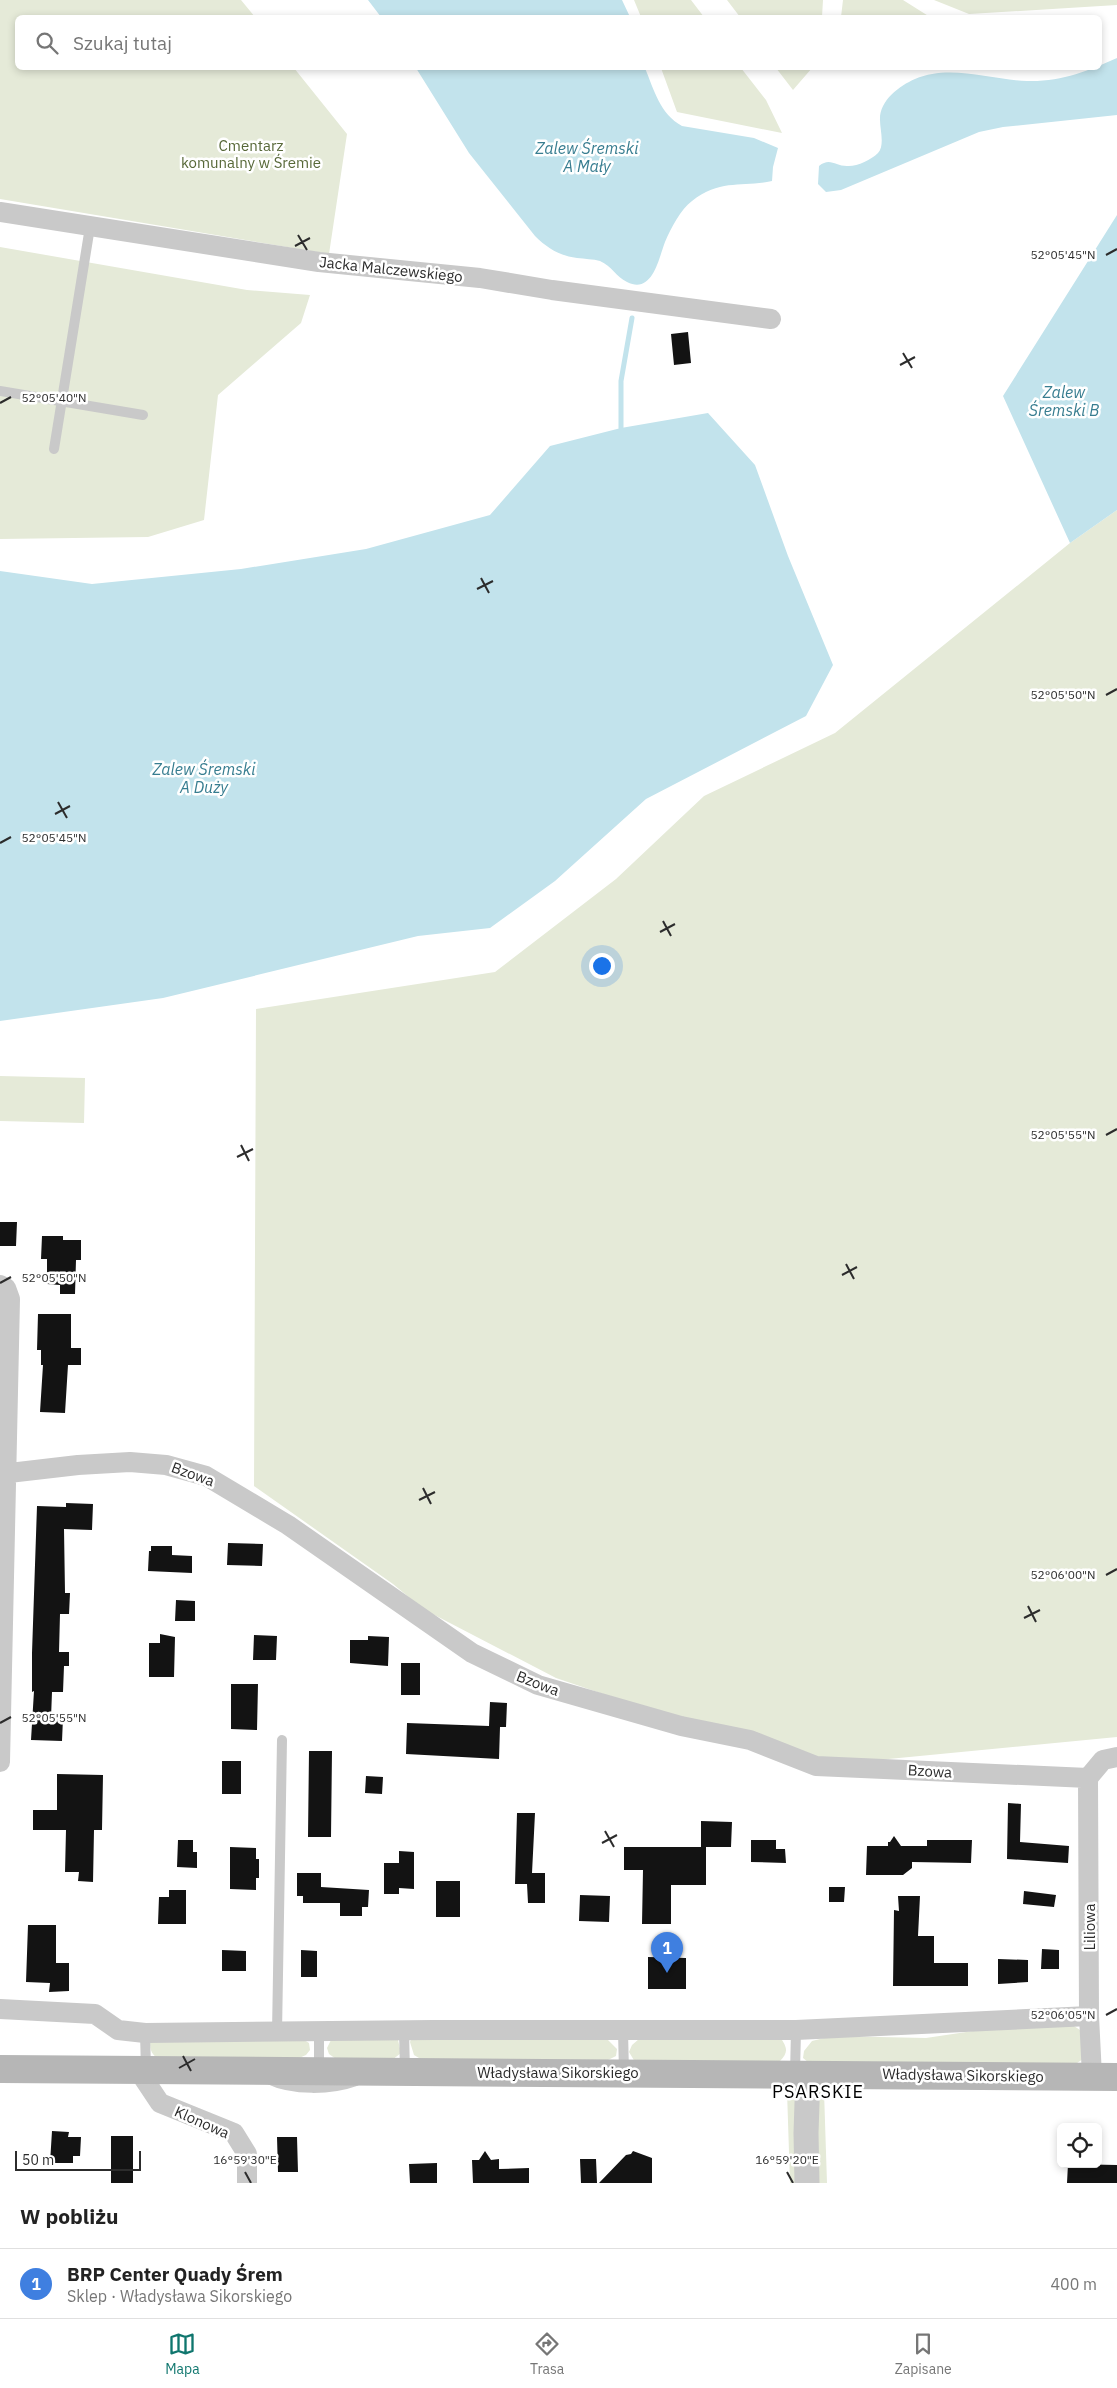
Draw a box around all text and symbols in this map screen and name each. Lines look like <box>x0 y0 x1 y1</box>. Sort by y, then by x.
search box <box>15 15 1102 70</box>
icon: search <box>33 29 61 57</box>
text: Szukaj tutaj <box>73 31 172 55</box>
park label: Cmentarz komunalny w Śremie <box>181 136 321 172</box>
water label: Zalew Śremski A Mały <box>535 137 639 176</box>
text: 52°05'45"N <box>1030 247 1096 262</box>
street label: Jacka Malczewskiego <box>318 252 464 286</box>
water label: Zalew Śremski B <box>1029 382 1099 420</box>
text: 52°05'40"N <box>21 390 87 405</box>
text: 52°05'50"N <box>1030 687 1096 702</box>
water label: Zalew Śremski A Duży <box>152 758 256 797</box>
text: 52°05'45"N <box>21 830 87 845</box>
your location <box>589 953 615 979</box>
text: 52°05'55"N <box>1030 1127 1096 1142</box>
text: 52°05'50"N <box>21 1270 87 1285</box>
street label: Bzowa <box>169 1457 217 1491</box>
text: 52°06'00"N <box>1030 1567 1096 1582</box>
street label: Bzowa <box>514 1666 562 1700</box>
text: 52°05'55"N <box>21 1710 87 1725</box>
street label: Bzowa <box>907 1760 953 1782</box>
street label: Liliowa <box>1080 1904 1099 1950</box>
pin: 1 <box>651 1932 683 1973</box>
text: 52°06'05"N <box>1030 2007 1096 2022</box>
street label: Władysława Sikorskiego <box>477 2063 639 2082</box>
street label: Władysława Sikorskiego <box>882 2064 1044 2086</box>
district label: PSARSKIE <box>772 2080 864 2103</box>
street label: Klonowa <box>172 2101 232 2143</box>
map controls <box>1057 2123 1102 2168</box>
button: locate <box>1057 2123 1102 2168</box>
scale bar <box>15 2148 141 2171</box>
text: 50 m <box>22 2151 54 2169</box>
text: 16°59'30"E <box>213 2152 277 2167</box>
text: 16°59'20"E <box>755 2152 819 2167</box>
text: W pobliżu <box>20 2202 119 2230</box>
text: BRP Center Quady Śrem <box>67 2262 283 2286</box>
text: 1 <box>31 2274 41 2294</box>
text: 400 m <box>1050 2274 1097 2294</box>
text: Sklep · Władysława Sikorskiego <box>67 2286 292 2306</box>
tab: Mapa <box>165 2330 200 2378</box>
tab: Trasa <box>530 2330 564 2378</box>
tab: Zapisane <box>895 2330 952 2378</box>

